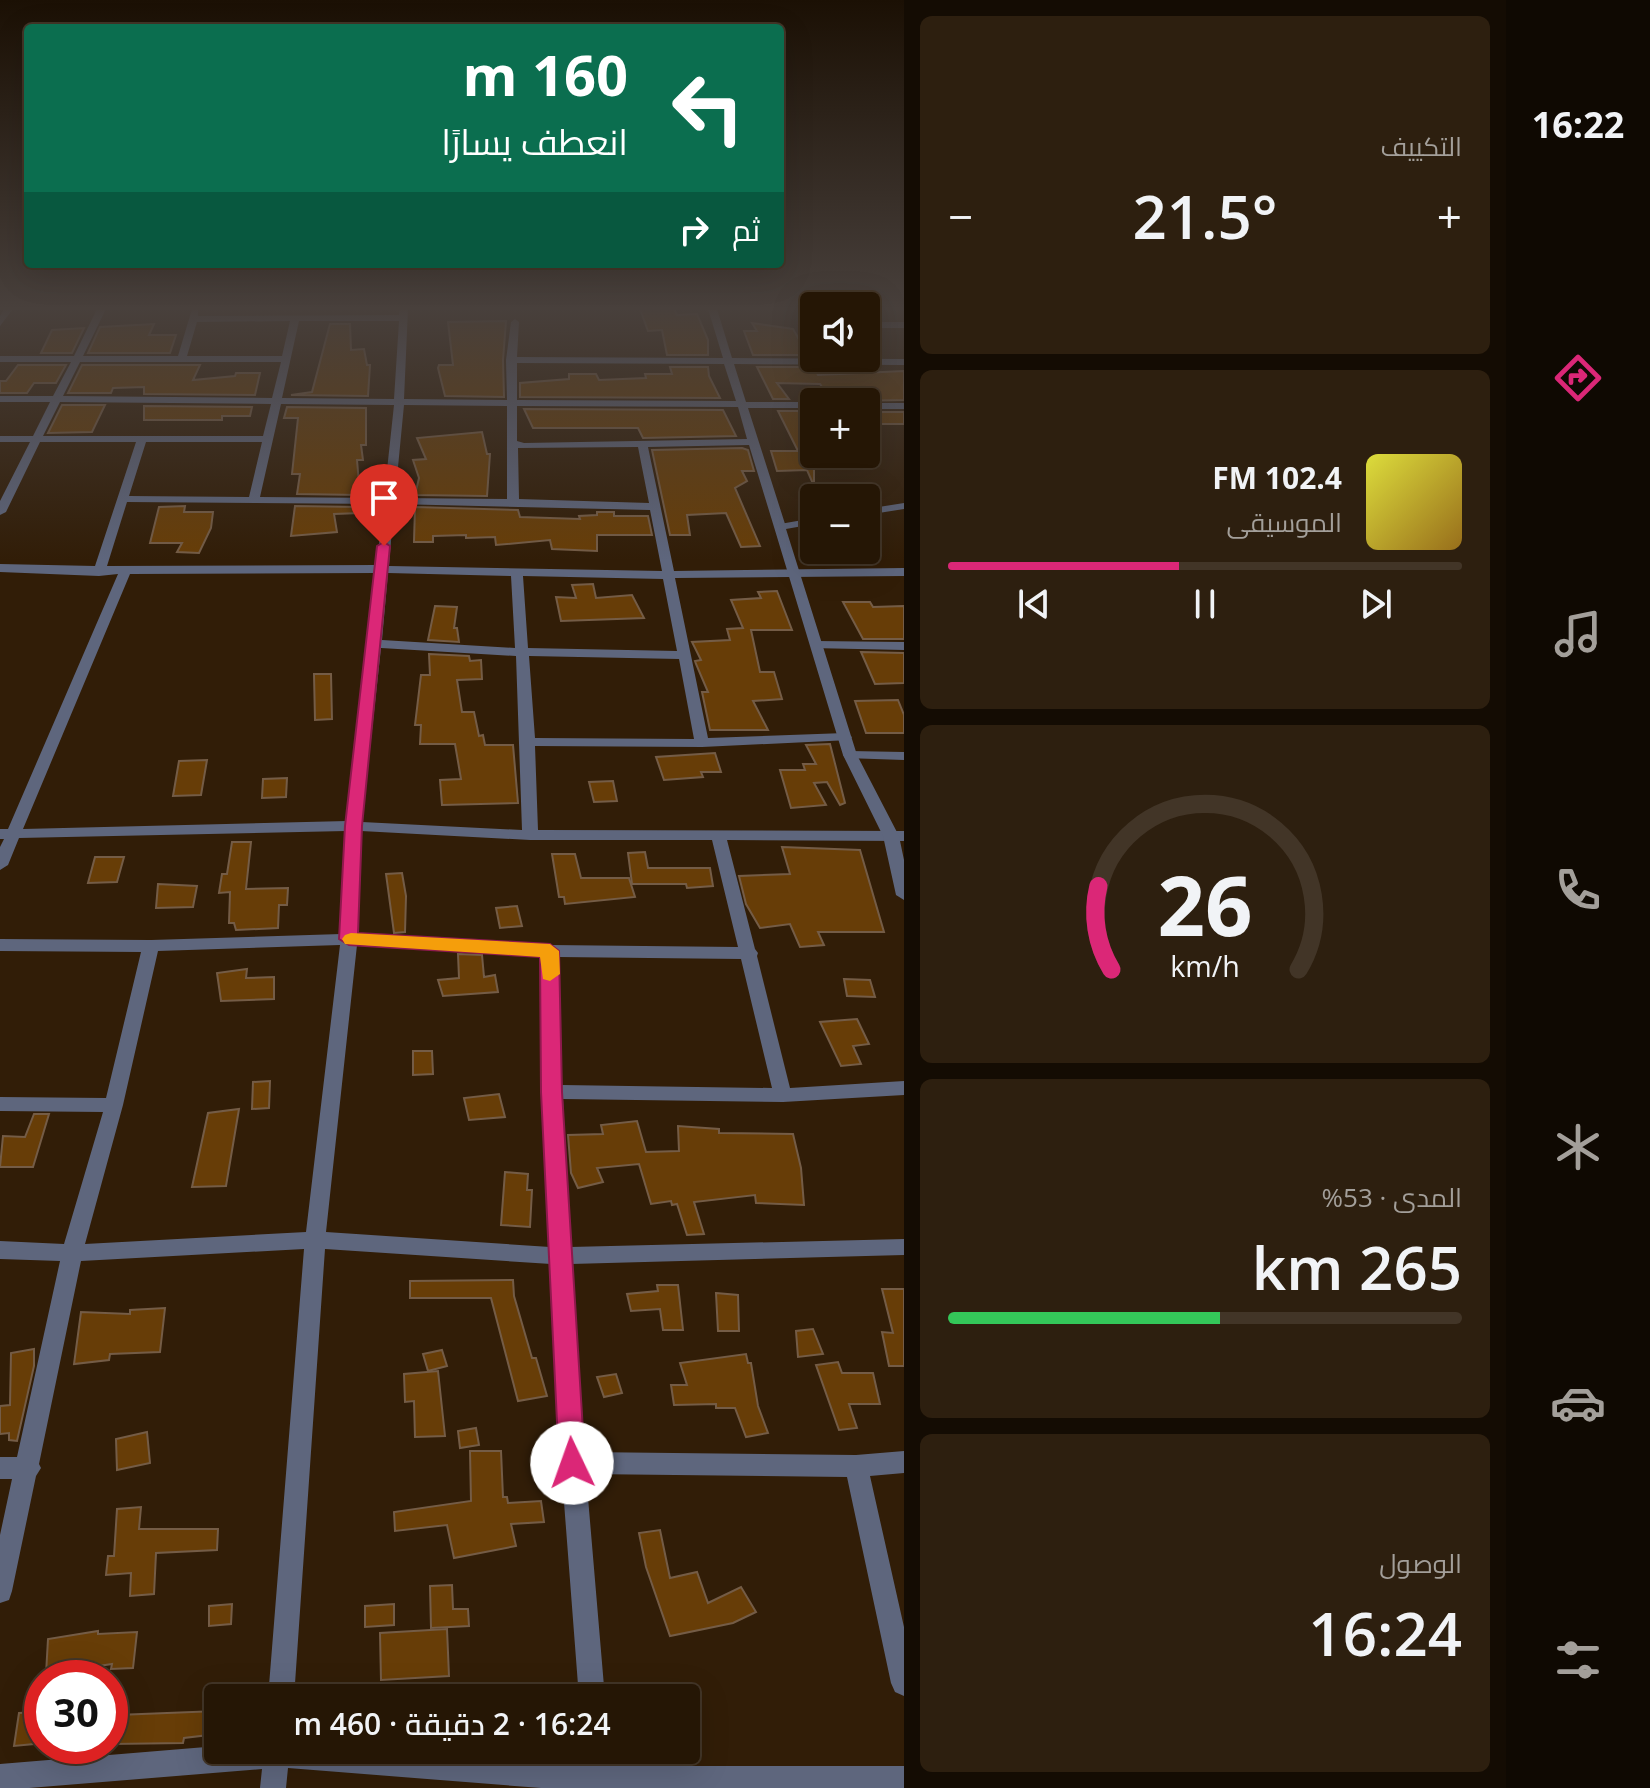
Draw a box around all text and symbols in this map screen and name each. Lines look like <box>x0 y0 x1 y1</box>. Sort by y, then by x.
text: 160 m <box>462 36 628 112</box>
icon: left <box>656 56 760 160</box>
text: 16:22 <box>1532 100 1624 149</box>
text: انعطف يسارًا <box>441 117 628 166</box>
text: التكييف <box>1380 128 1462 164</box>
text: 21.5° <box>1132 175 1278 257</box>
text: − <box>948 186 973 246</box>
text: + <box>1437 186 1462 246</box>
icon: right <box>672 208 716 252</box>
text: ثم <box>732 209 760 250</box>
map controls <box>800 292 880 564</box>
button: sound <box>800 292 880 372</box>
icon: directions <box>1550 350 1606 406</box>
button: + <box>800 388 880 468</box>
text: 102.4 FM <box>1212 457 1342 498</box>
pin <box>350 464 418 546</box>
icon: arrive <box>362 476 406 520</box>
button: − <box>800 484 880 564</box>
text: الموسيقى <box>1227 504 1342 540</box>
icon: previous <box>1012 582 1056 626</box>
icon: pause <box>1183 582 1227 626</box>
icon: next <box>1354 582 1398 626</box>
icon: music <box>1550 606 1606 662</box>
text: 26 <box>1157 847 1253 960</box>
icon: phone <box>1550 862 1606 918</box>
text: km/h <box>1170 946 1240 985</box>
icon: climate <box>1550 1119 1606 1175</box>
text: المدى · 53% <box>1322 1179 1462 1215</box>
text: 265 km <box>1252 1226 1462 1308</box>
icon: car <box>1550 1375 1606 1431</box>
position arrow <box>530 1421 614 1505</box>
text: الوصول <box>1379 1545 1462 1581</box>
text: 16:24 <box>1308 1592 1462 1674</box>
icon: filters <box>1550 1632 1606 1688</box>
speed limit sign: 30 <box>24 1660 128 1764</box>
text: 16:24 · 2 دقيقة · 460 m <box>293 1703 611 1744</box>

